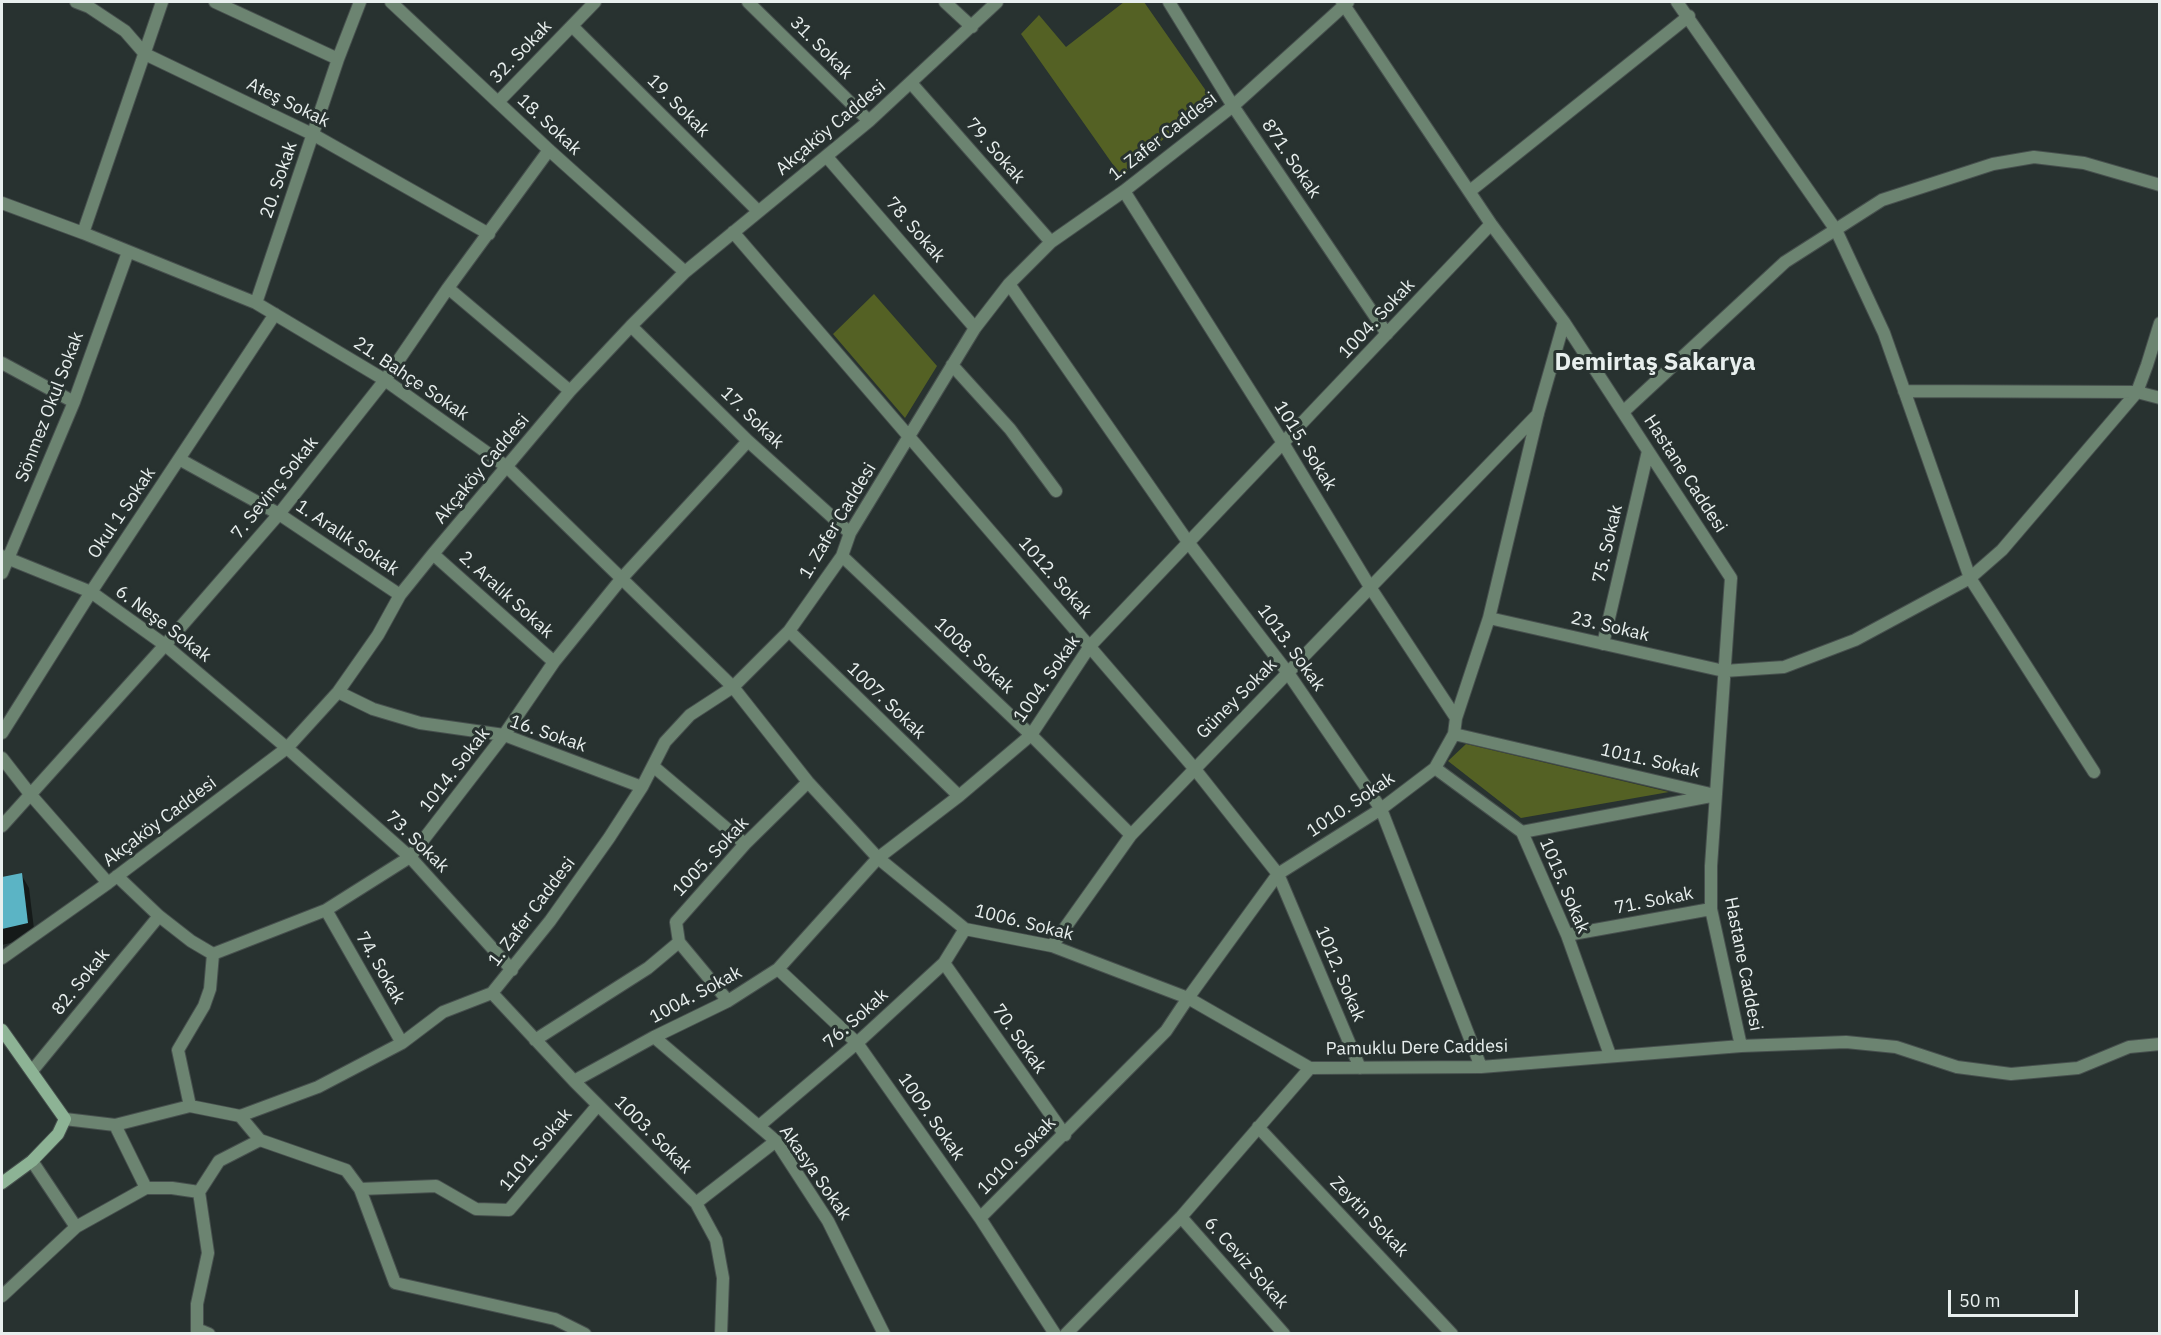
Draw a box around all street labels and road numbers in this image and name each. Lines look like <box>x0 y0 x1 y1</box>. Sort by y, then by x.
street label: 31. Sokak <box>785 12 857 84</box>
street label: 32. Sokak <box>486 16 556 88</box>
street label: 19. Sokak <box>642 70 714 142</box>
street label: Ateş Sokak <box>243 74 333 132</box>
street label: Akçaköy Caddesi <box>772 76 890 180</box>
street label: 1. Zafer Caddesi <box>1105 88 1221 186</box>
street label: 18. Sokak <box>512 90 586 160</box>
street label: 79. Sokak <box>961 114 1029 188</box>
street label: 871. Sokak <box>1257 115 1325 203</box>
street label: 20. Sokak <box>256 139 302 221</box>
street label: 78. Sokak <box>881 193 949 267</box>
street label: 1004. Sokak <box>1335 275 1419 363</box>
street label: Sönmez Okul Sokak <box>11 329 89 485</box>
street label: 21. Bahçe Sokak <box>349 332 473 426</box>
street label: 17. Sokak <box>716 383 788 453</box>
street label: 1015. Sokak <box>1269 397 1341 495</box>
street label: Akçaköy Caddesi <box>430 410 534 528</box>
street label: Hastane Caddesi <box>1639 411 1731 537</box>
street label: 7. Sevinç Sokak <box>227 432 323 544</box>
street label: 1. Zafer Caddesi <box>795 459 881 583</box>
street label: Okul 1 Sokak <box>84 463 160 563</box>
street label: 1. Aralık Sokak <box>291 496 403 580</box>
street label: 75. Sokak <box>1589 503 1627 585</box>
street label: 1012. Sokak <box>1014 533 1096 623</box>
street label: 2. Aralık Sokak <box>454 547 558 643</box>
street label: 6. Neşe Sokak <box>111 581 215 667</box>
street label: 1013. Sokak <box>1252 601 1330 695</box>
street label: 23. Sokak <box>1569 608 1651 646</box>
street label: 1008. Sokak <box>930 614 1018 698</box>
street label: 1004. Sokak <box>1009 631 1085 727</box>
street label: Güney Sokak <box>1192 654 1282 744</box>
street label: 1007. Sokak <box>842 658 930 744</box>
street label: 16. Sokak <box>507 711 589 757</box>
street label: 1014. Sokak <box>415 723 495 817</box>
street label: 1011. Sokak <box>1598 739 1702 783</box>
street label: 1010. Sokak <box>1303 768 1399 842</box>
street label: Akçaköy Caddesi <box>99 772 221 872</box>
street label: 73. Sokak <box>381 807 453 877</box>
street label: 1005. Sokak <box>669 813 753 901</box>
street label: 1015. Sokak <box>1534 835 1594 937</box>
street label: 1. Zafer Caddesi <box>484 853 580 971</box>
street label: 71. Sokak <box>1613 883 1695 919</box>
street label: Hastane Caddesi <box>1719 895 1767 1033</box>
street label: 1006. Sokak <box>972 900 1076 946</box>
street label: 1012. Sokak <box>1310 923 1370 1025</box>
street label: 74. Sokak <box>351 928 409 1008</box>
street label: 82. Sokak <box>48 944 114 1020</box>
street label: 1004. Sokak <box>646 962 746 1028</box>
street label: 76. Sokak <box>819 984 893 1054</box>
street label: 70. Sokak <box>987 1000 1051 1078</box>
street label: Pamuklu Dere Caddesi <box>1326 1036 1508 1060</box>
street label: 1009. Sokak <box>893 1069 969 1165</box>
street label: 1003. Sokak <box>610 1092 696 1178</box>
street label: 1101. Sokak <box>495 1104 577 1196</box>
street label: 1010. Sokak <box>974 1113 1060 1199</box>
street label: Akasya Sokak <box>774 1122 856 1224</box>
street label: Zeytin Sokak <box>1325 1172 1413 1262</box>
street label: 6. Ceviz Sokak <box>1199 1213 1293 1313</box>

